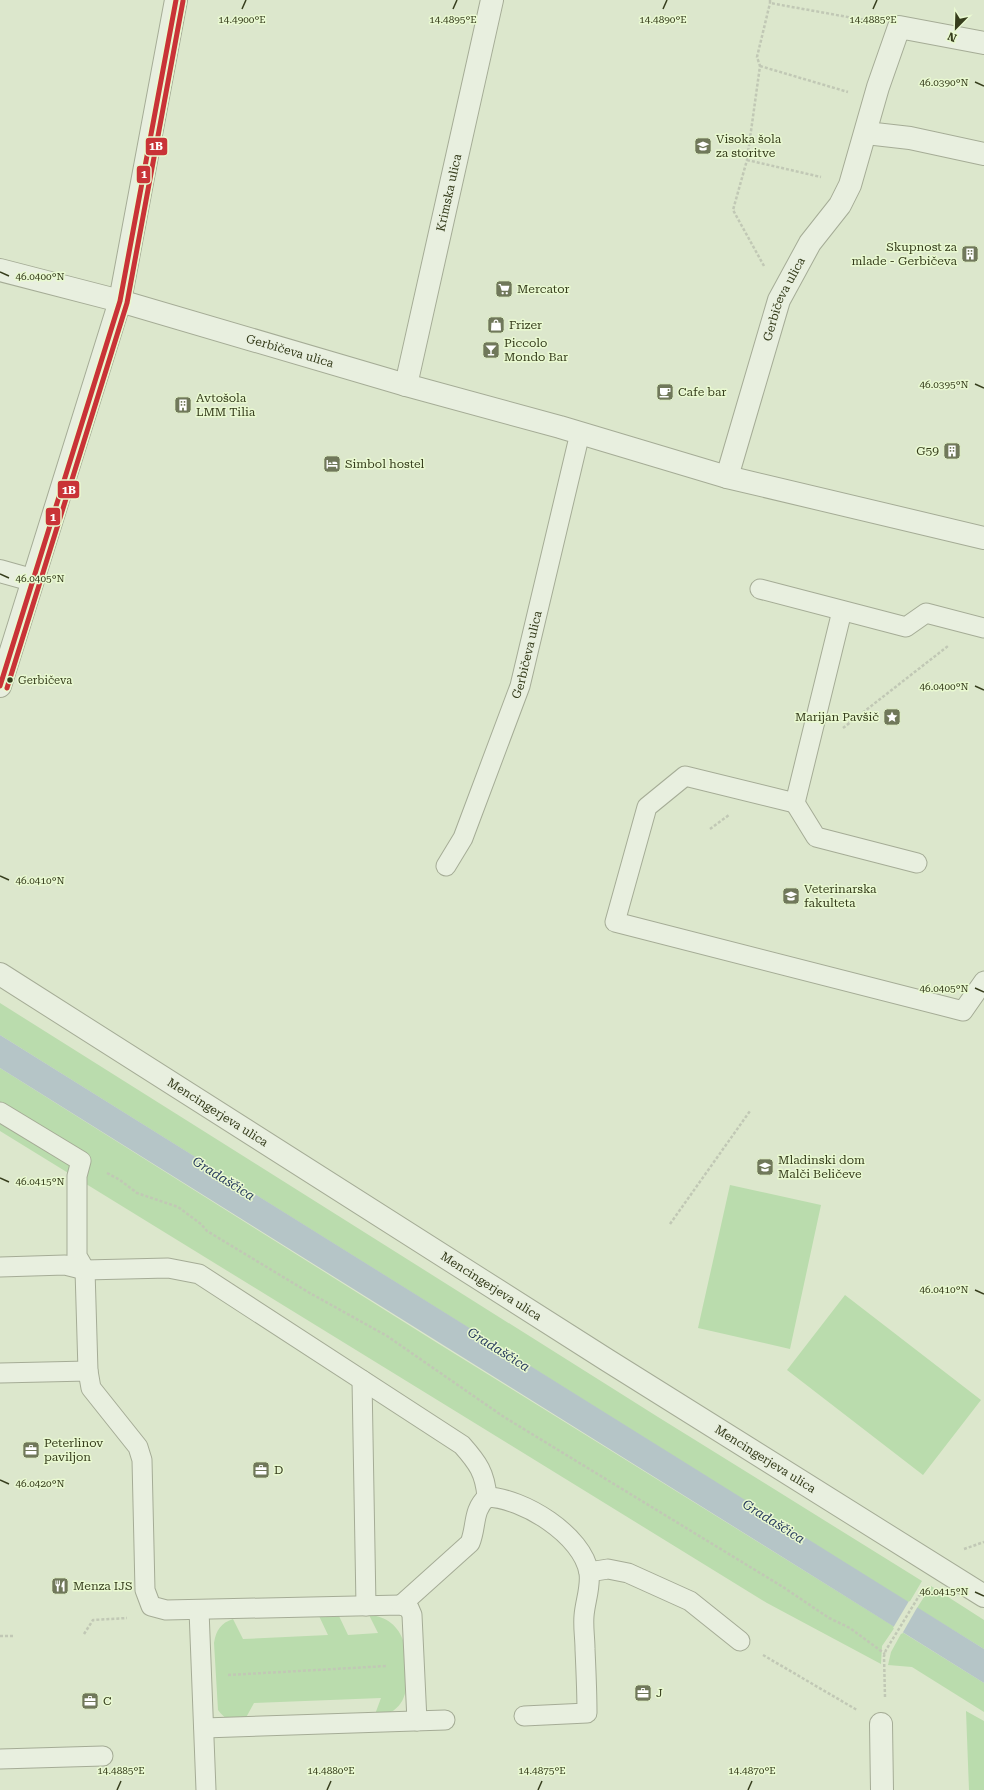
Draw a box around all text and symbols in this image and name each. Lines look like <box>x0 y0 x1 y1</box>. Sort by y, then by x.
north arrow <box>936 8 976 48</box>
text: 14.4900°E <box>218 14 266 25</box>
text: 14.4895°E <box>429 14 477 25</box>
text: 14.4890°E <box>639 14 687 25</box>
text: 14.4885°E <box>849 14 897 25</box>
text: N <box>945 29 959 44</box>
text: 46.0390°N <box>919 77 969 88</box>
place label: Visoka šola za storitve <box>716 132 782 160</box>
school or university icon: Visoka šola za storitve <box>693 136 713 156</box>
line badge: 1B <box>145 137 168 156</box>
text: 1B <box>149 140 163 153</box>
street label: Krimska ulica <box>433 152 465 233</box>
line badge: 1 <box>136 165 151 184</box>
text: 1 <box>141 168 147 181</box>
place label: Skupnost za mlade - Gerbičeva <box>851 240 957 268</box>
building icon: Skupnost za mlade - Gerbičeva <box>960 244 980 264</box>
street label: Gerbičeva ulica <box>760 254 808 343</box>
text: 46.0400°N <box>15 271 65 282</box>
supermarket icon: Mercator <box>494 279 514 299</box>
place label: Mercator <box>517 282 570 296</box>
shop icon: Frizer <box>486 315 506 335</box>
place label: Frizer <box>509 318 542 332</box>
street label: Gerbičeva ulica <box>245 331 336 370</box>
place label: Piccolo Mondo Bar <box>504 336 568 364</box>
bar icon: Piccolo Mondo Bar <box>481 340 501 360</box>
text: 46.0395°N <box>919 379 969 390</box>
cafe icon: Cafe bar <box>655 382 675 402</box>
place label: Cafe bar <box>678 385 726 399</box>
place label: Avtošola LMM Tilia <box>196 391 256 419</box>
building icon: Avtošola LMM Tilia <box>173 395 193 415</box>
building icon: G59 <box>942 441 962 461</box>
place label: G59 <box>916 444 939 458</box>
hotel icon: Simbol hostel <box>322 454 342 474</box>
place label: Simbol hostel <box>345 457 425 471</box>
line badge: 1B <box>57 480 80 499</box>
text: 1B <box>62 484 76 497</box>
line badge: 1 <box>45 507 61 526</box>
text: 1 <box>50 511 56 524</box>
text: 46.0405°N <box>15 573 65 584</box>
street label: Gerbičeva ulica <box>509 609 545 701</box>
place label: Gerbičeva <box>18 674 72 687</box>
marker: Gerbičeva <box>5 675 15 685</box>
text: 46.0400°N <box>919 681 969 692</box>
place icon: Marijan Pavšič <box>882 707 902 727</box>
place label: Marijan Pavšič <box>795 710 879 724</box>
text: 46.0410°N <box>15 875 65 886</box>
place label: Veterinarska fakulteta <box>804 882 877 910</box>
school or university icon: Veterinarska fakulteta <box>781 886 801 906</box>
text: 46.0405°N <box>919 983 969 994</box>
street label: Mencingerjeva ulica <box>165 1075 271 1150</box>
water label: Gradaščica <box>190 1153 258 1204</box>
place label: Mladinski dom Malči Beličeve <box>778 1153 865 1181</box>
school or university icon: Mladinski dom Malči Beličeve <box>755 1157 775 1177</box>
text: 46.0415°N <box>15 1176 65 1187</box>
street label: Mencingerjeva ulica <box>438 1249 545 1324</box>
text: 46.0410°N <box>919 1284 969 1295</box>
water label: Gradaščica <box>465 1324 533 1375</box>
street label: Mencingerjeva ulica <box>712 1422 819 1496</box>
place label: Peterlinov paviljon <box>44 1436 103 1464</box>
office icon: Peterlinov paviljon <box>21 1440 41 1460</box>
office icon: D <box>251 1460 271 1480</box>
place label: D <box>274 1463 283 1477</box>
text: 46.0420°N <box>15 1478 65 1489</box>
water label: Gradaščica <box>740 1496 808 1547</box>
restaurant icon: Menza IJS <box>50 1576 70 1596</box>
place label: Menza IJS <box>73 1579 133 1593</box>
text: 46.0415°N <box>919 1586 969 1597</box>
office icon: J <box>633 1683 653 1703</box>
place label: J <box>656 1686 663 1700</box>
office icon: C <box>80 1691 100 1711</box>
place label: C <box>103 1694 112 1708</box>
text: 14.4885°E <box>97 1765 145 1776</box>
text: 14.4880°E <box>307 1765 355 1776</box>
text: 14.4875°E <box>518 1765 566 1776</box>
text: 14.4870°E <box>728 1765 776 1776</box>

